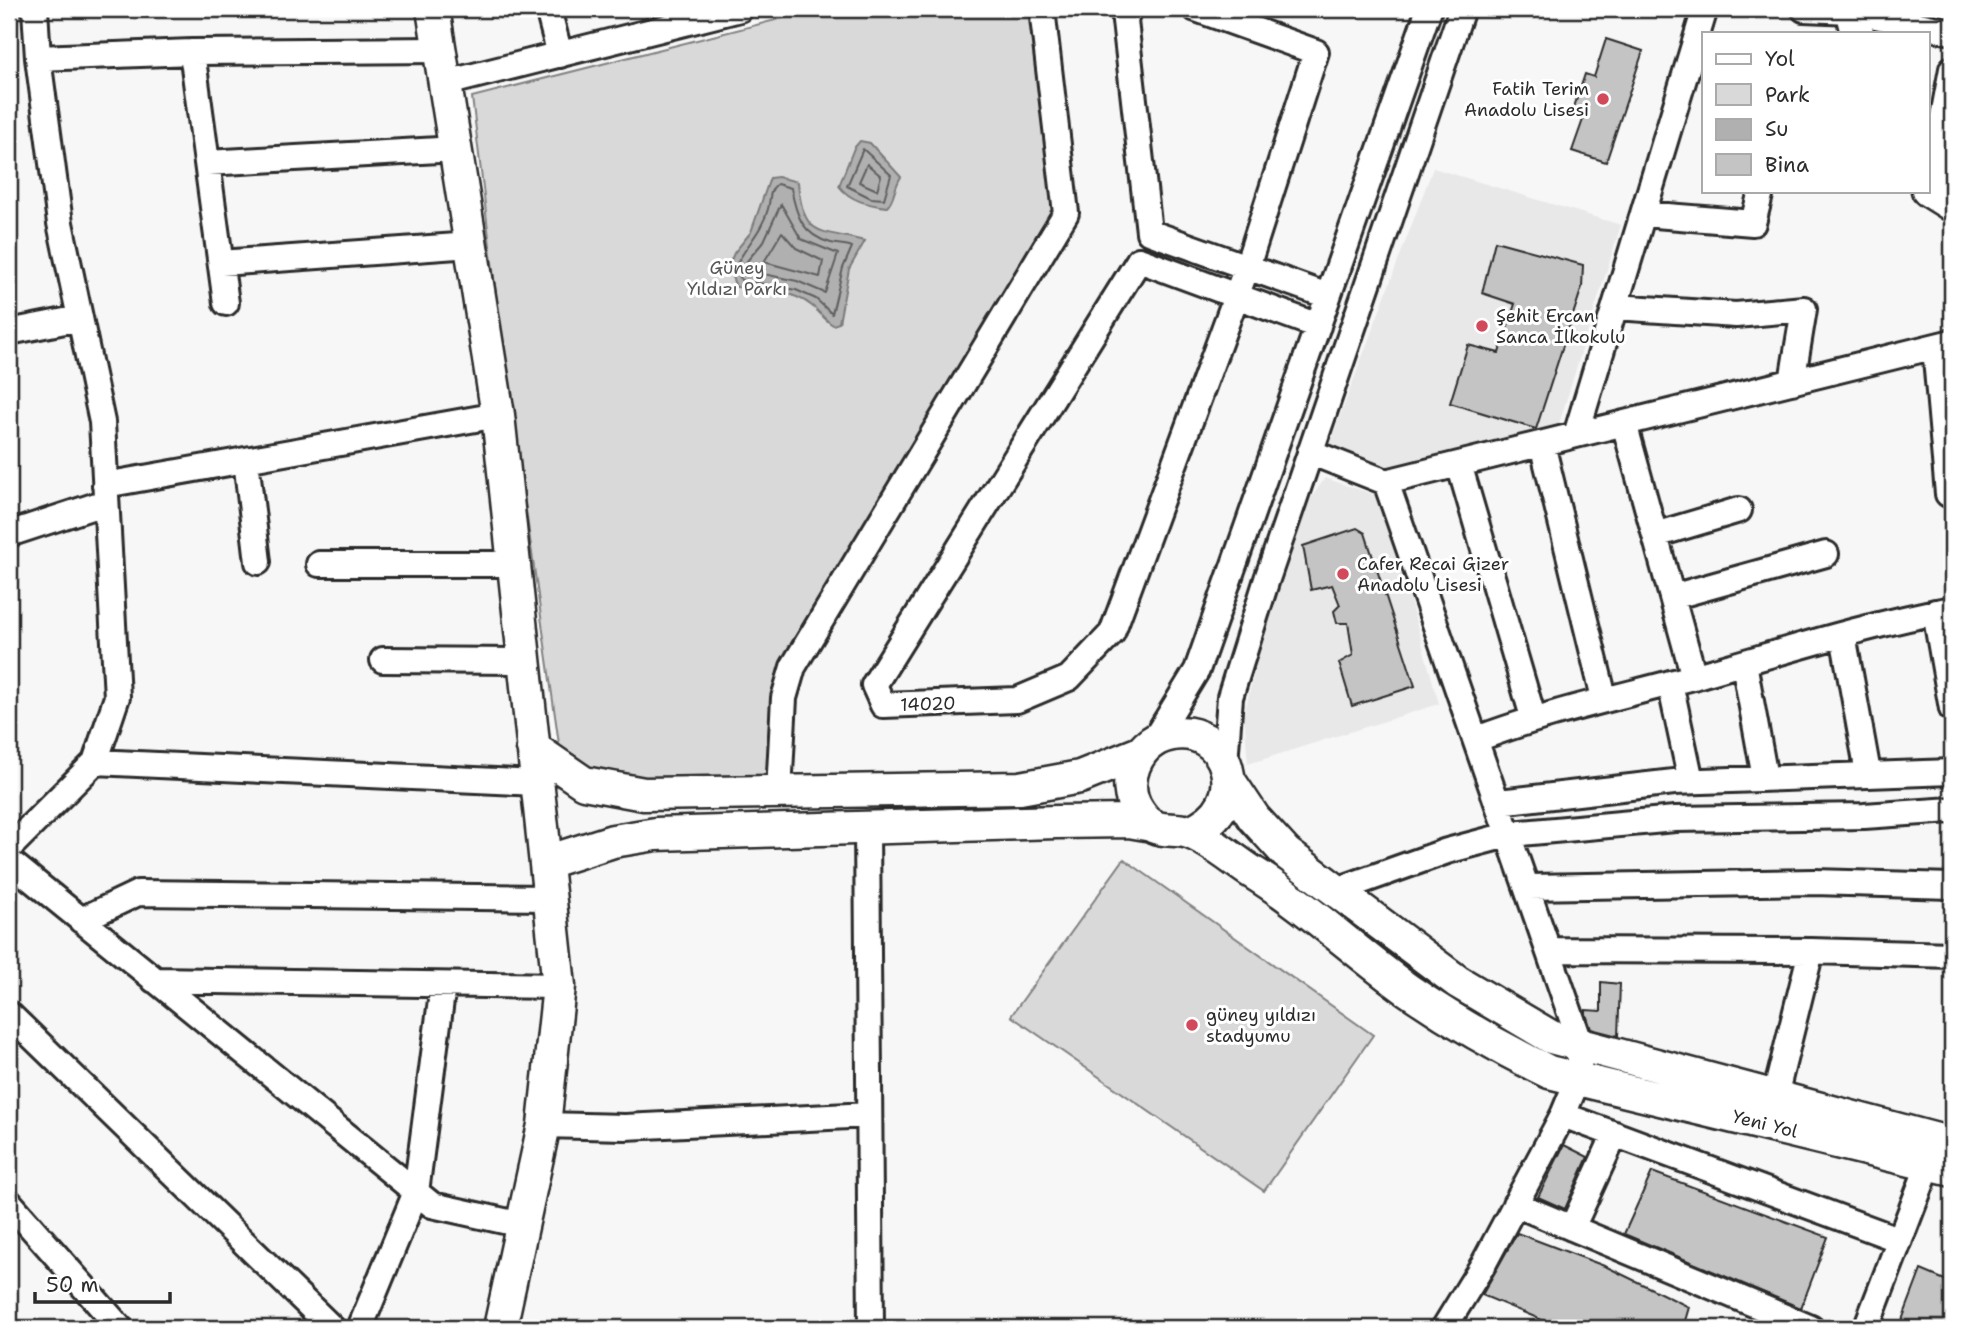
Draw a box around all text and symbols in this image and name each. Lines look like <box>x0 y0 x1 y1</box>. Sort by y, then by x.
legend <box>1702 32 1930 192</box>
text: Yol <box>1765 45 1795 73</box>
place label: Fatih Terim Anadolu Lisesi <box>1464 77 1589 122</box>
text: Park <box>1765 81 1810 109</box>
marker: Fatih Terim Anadolu Lisesi <box>1595 91 1611 107</box>
text: Su <box>1765 115 1788 143</box>
text: Bina <box>1765 151 1809 179</box>
park label: Güney Yıldızı Parkı <box>687 256 787 301</box>
place label: Şehit Ercan Sanca İlkokulu <box>1496 304 1625 349</box>
marker: Şehit Ercan Sanca İlkokulu <box>1474 318 1490 334</box>
place label: Cafer Recai Gizer Anadolu Lisesi <box>1357 552 1509 597</box>
marker: Cafer Recai Gizer Anadolu Lisesi <box>1335 566 1351 582</box>
street label: 14020 <box>900 691 956 717</box>
place label: güney yıldızı stadyumu <box>1206 1003 1316 1048</box>
marker: güney yıldızı stadyumu <box>1184 1017 1200 1033</box>
street label: Yeni Yol <box>1730 1104 1801 1144</box>
scale bar <box>35 1260 170 1304</box>
text: 50 m <box>46 1271 99 1299</box>

